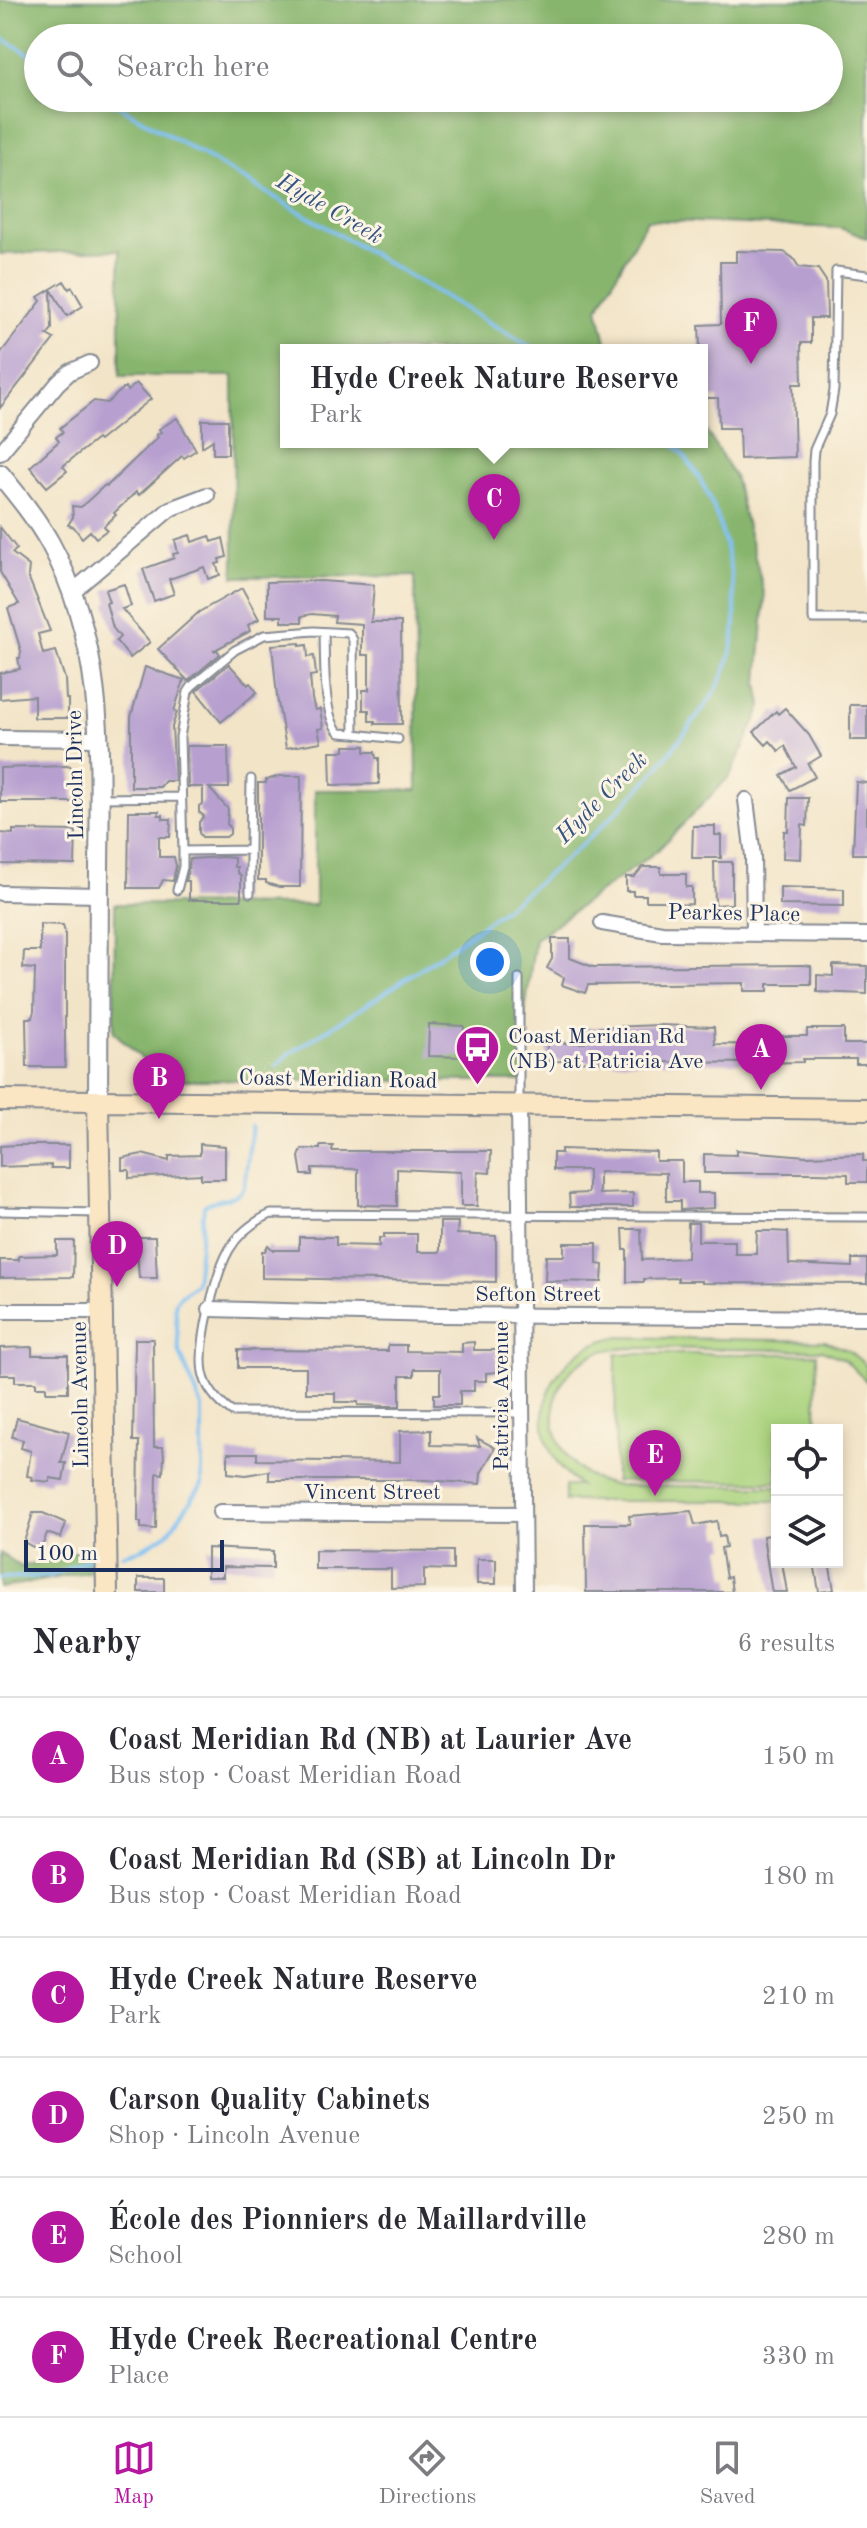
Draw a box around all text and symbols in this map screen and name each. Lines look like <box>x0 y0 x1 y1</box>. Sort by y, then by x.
search box <box>24 24 843 112</box>
icon: search <box>52 46 96 90</box>
text: Search here <box>116 53 270 83</box>
water label: Hyde Creek <box>271 169 386 250</box>
pin: F <box>725 298 777 364</box>
popup <box>280 344 708 448</box>
text: Hyde Creek Nature Reserve <box>309 365 679 395</box>
text: Park <box>309 402 363 428</box>
pin: C <box>468 474 520 540</box>
street label: Lincoln Drive <box>64 710 88 840</box>
water label: Hyde Creek <box>551 748 653 850</box>
street label: Pearkes Place <box>667 902 800 926</box>
your location <box>470 942 510 982</box>
bus stop icon: Coast Meridian Rd (NB) at Patricia Ave <box>453 1024 501 1087</box>
pin: A <box>735 1024 787 1090</box>
place label: Coast Meridian Rd (NB) at Patricia Ave <box>508 1026 704 1073</box>
pin: B <box>133 1053 185 1119</box>
street label: Coast Meridian Road <box>238 1067 438 1093</box>
pin: D <box>91 1221 143 1287</box>
street label: Sefton Street <box>475 1284 601 1306</box>
street label: Lincoln Avenue <box>69 1321 93 1469</box>
street label: Patricia Avenue <box>491 1321 513 1471</box>
map controls <box>771 1424 843 1568</box>
button: locate <box>771 1424 843 1496</box>
pin: E <box>629 1430 681 1496</box>
street label: Vincent Street <box>303 1482 441 1504</box>
button: layers <box>771 1496 843 1568</box>
scale bar <box>24 1536 224 1572</box>
text: 100 m <box>36 1543 98 1565</box>
text: Nearby <box>32 1627 142 1661</box>
text: 6 results <box>737 1631 835 1657</box>
text: Coast Meridian Rd (NB) at Laurier Ave <box>108 1726 632 1756</box>
text: A <box>48 1744 68 1770</box>
text: 150 m <box>762 1744 835 1770</box>
text: Bus stop · Coast Meridian Road <box>108 1763 462 1789</box>
text: Coast Meridian Rd (SB) at Lincoln Dr <box>108 1846 616 1876</box>
text: B <box>49 1864 67 1890</box>
text: 180 m <box>762 1864 835 1890</box>
text: Bus stop · Coast Meridian Road <box>108 1883 462 1909</box>
text: Hyde Creek Nature Reserve <box>108 1966 478 1996</box>
text: C <box>49 1984 67 2010</box>
text: 210 m <box>762 1984 835 2010</box>
text: Park <box>108 2003 162 2029</box>
text: Carson Quality Cabinets <box>108 2086 430 2116</box>
text: D <box>48 2104 68 2130</box>
text: 250 m <box>762 2104 835 2130</box>
text: Shop · Lincoln Avenue <box>108 2123 360 2149</box>
text: École des Pionniers de Maillardville <box>108 2206 587 2236</box>
text: E <box>49 2224 67 2250</box>
text: 280 m <box>762 2224 835 2250</box>
text: School <box>108 2243 182 2269</box>
text: Hyde Creek Recreational Centre <box>108 2326 538 2356</box>
text: F <box>49 2344 67 2370</box>
text: 330 m <box>762 2344 835 2370</box>
text: Place <box>108 2363 169 2389</box>
tab: Map <box>112 2436 156 2511</box>
tab: Directions <box>379 2436 476 2511</box>
tab: Saved <box>699 2436 755 2511</box>

